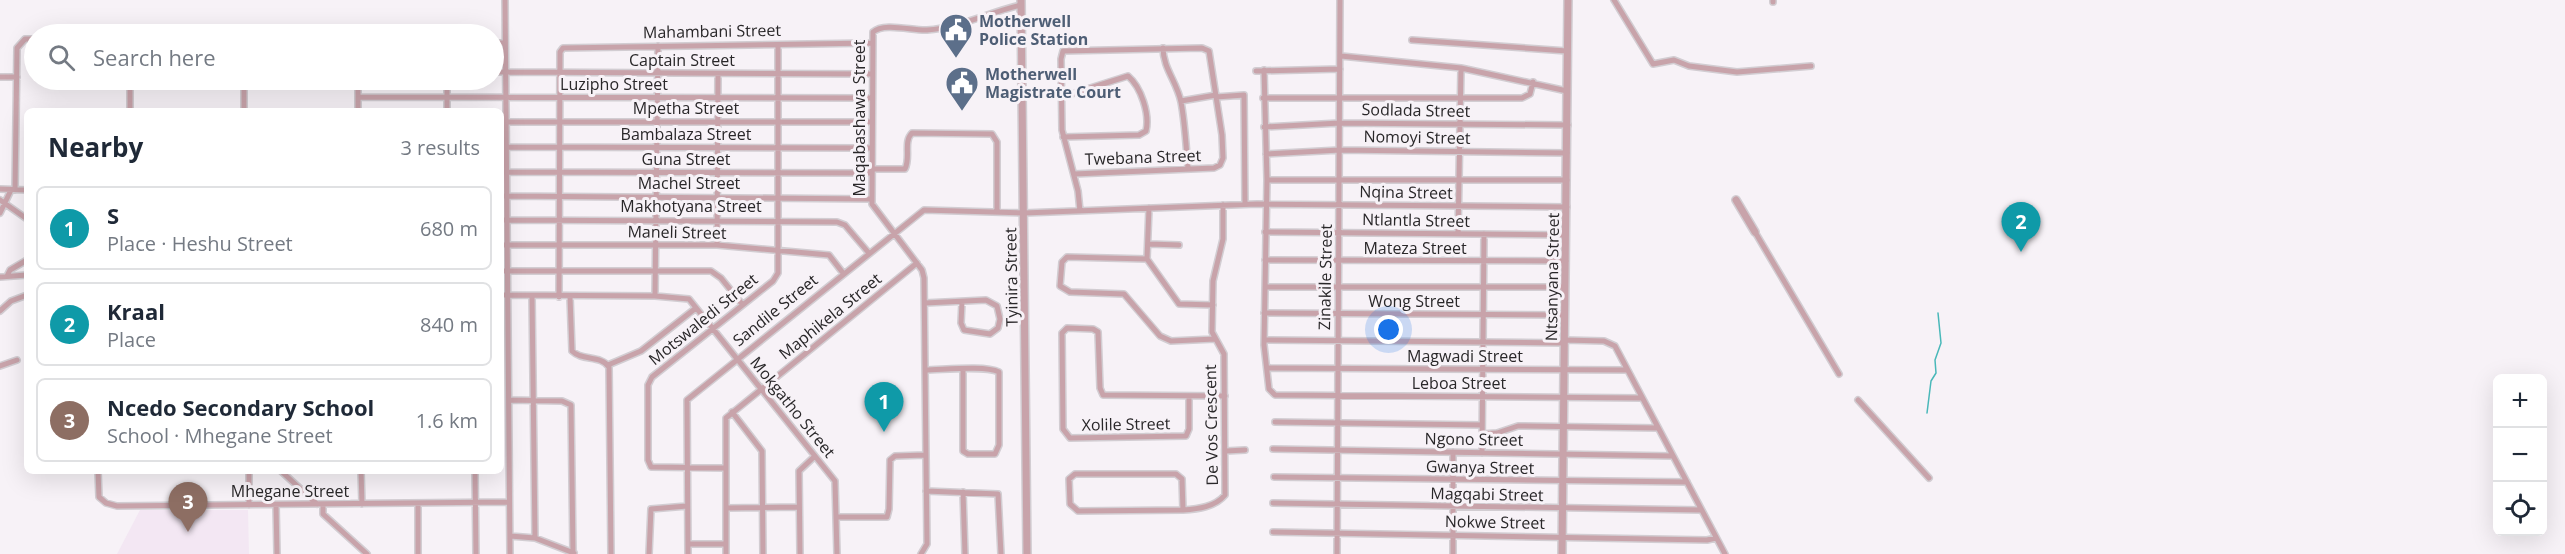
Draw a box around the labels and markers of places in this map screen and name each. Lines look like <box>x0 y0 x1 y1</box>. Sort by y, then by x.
place label: Motherwell Police Station <box>979 10 1088 50</box>
public building icon: Motherwell Police Station <box>938 12 974 59</box>
place label: Motherwell Magistrate Court <box>985 63 1121 103</box>
public building icon: Motherwell Magistrate Court <box>944 65 980 112</box>
pin: 2 <box>2002 202 2040 252</box>
pin: 1 <box>864 382 904 432</box>
pin: 3 <box>168 482 207 532</box>

